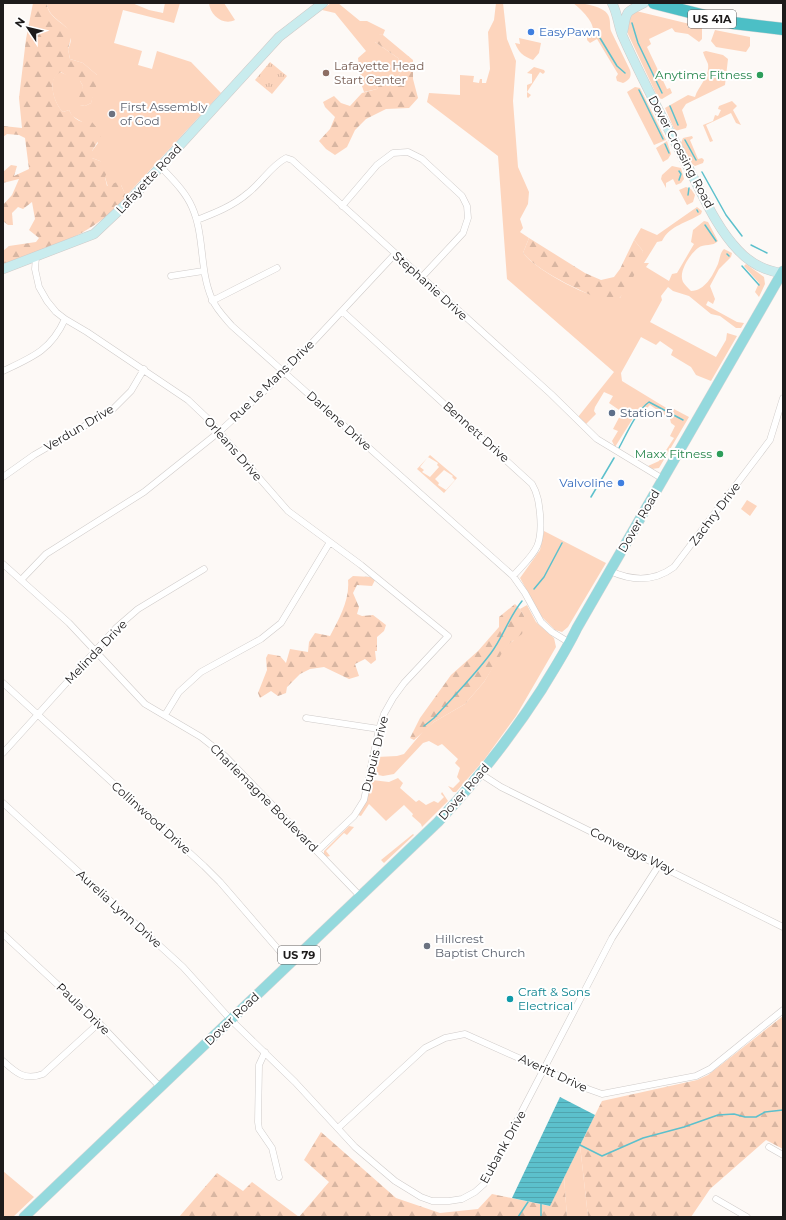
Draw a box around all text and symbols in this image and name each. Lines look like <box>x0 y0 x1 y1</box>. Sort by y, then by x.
north arrow <box>8 8 48 48</box>
road number: US 41A <box>688 10 736 28</box>
text: N <box>12 15 28 30</box>
place label: EasyPawn <box>539 24 600 39</box>
marker: EasyPawn <box>526 27 536 37</box>
place label: Lafayette Head Start Center <box>334 58 424 87</box>
place label: Anytime Fitness <box>655 67 752 82</box>
marker: Lafayette Head Start Center <box>321 68 331 78</box>
marker: Anytime Fitness <box>755 70 765 80</box>
street label: Dover Crossing Road <box>645 93 717 211</box>
place label: First Assembly of God <box>120 99 208 128</box>
marker: First Assembly of God <box>107 109 117 119</box>
street label: Lafayette Road <box>113 141 185 217</box>
street label: Stephanie Drive <box>390 248 471 323</box>
street label: Rue Le Mans Drive <box>226 336 317 425</box>
street label: Darlene Drive <box>304 388 375 454</box>
street label: Bennett Drive <box>440 398 513 465</box>
street label: Verdun Drive <box>41 401 116 454</box>
place label: Station 5 <box>620 405 673 420</box>
marker: Station 5 <box>607 408 617 418</box>
street label: Orleans Drive <box>201 413 266 484</box>
place label: Maxx Fitness <box>635 446 712 461</box>
marker: Maxx Fitness <box>715 449 725 459</box>
place label: Valvoline <box>559 475 613 490</box>
marker: Valvoline <box>616 478 626 488</box>
street label: Zachry Drive <box>686 479 743 548</box>
street label: Dover Road <box>615 487 663 555</box>
street label: Melinda Drive <box>61 617 130 687</box>
street label: Dupuis Drive <box>358 714 391 793</box>
street label: Charlemagne Boulevard <box>207 741 321 855</box>
street label: Dover Road <box>435 760 492 823</box>
street label: Collinwood Drive <box>109 778 194 857</box>
street label: Convergys Way <box>588 824 677 878</box>
street label: Aurelia Lynn Drive <box>74 866 165 951</box>
place label: Hillcrest Baptist Church <box>435 931 525 960</box>
marker: Hillcrest Baptist Church <box>422 941 432 951</box>
road number: US 79 <box>278 946 320 964</box>
street label: Paula Drive <box>54 979 113 1038</box>
place label: Craft & Sons Electrical <box>518 984 590 1013</box>
street label: Dover Road <box>201 989 262 1048</box>
marker: Craft & Sons Electrical <box>505 994 515 1004</box>
street label: Averitt Drive <box>517 1050 590 1095</box>
street label: Eubank Drive <box>476 1108 529 1186</box>

